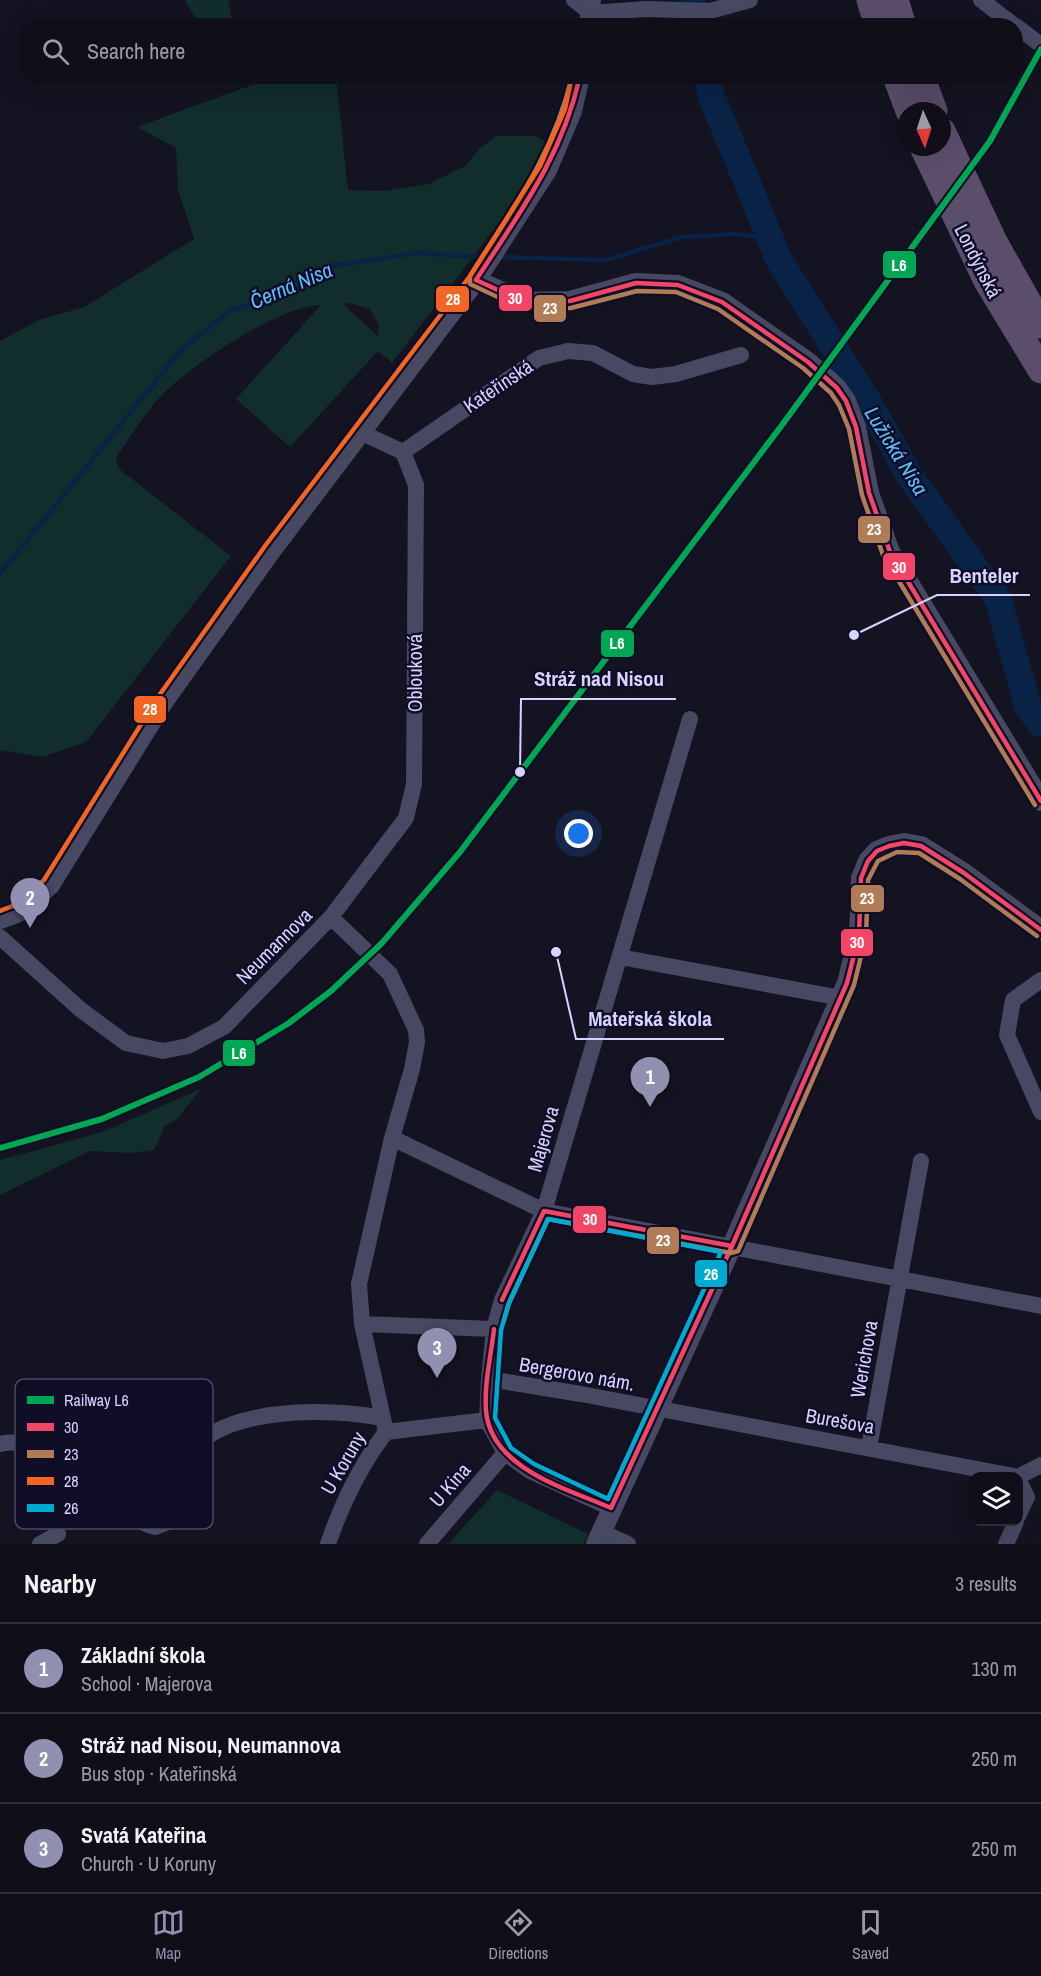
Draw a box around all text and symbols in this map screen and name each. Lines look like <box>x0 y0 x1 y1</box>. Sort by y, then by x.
search box <box>18 18 1023 84</box>
icon: search <box>39 35 72 68</box>
text: Search here <box>87 36 185 66</box>
north arrow <box>897 102 951 156</box>
street label: Londýnská <box>948 219 1008 302</box>
line badge: L6 <box>882 250 917 279</box>
text: L6 <box>891 254 907 276</box>
water label: Černá Nisa <box>245 255 337 316</box>
line badge: 30 <box>498 284 533 312</box>
line badge: 28 <box>435 285 470 313</box>
text: 30 <box>508 287 522 309</box>
text: 28 <box>446 288 460 310</box>
line badge: 23 <box>533 294 567 323</box>
text: 23 <box>543 297 557 319</box>
street label: Kateřinská <box>458 352 538 419</box>
water label: Lužická Nisa <box>858 401 935 501</box>
line badge: 23 <box>857 515 891 544</box>
text: 23 <box>867 518 881 540</box>
line badge: 30 <box>882 552 916 581</box>
text: 30 <box>892 556 906 578</box>
callout: Benteler <box>937 556 1030 595</box>
text: Benteler <box>950 561 1019 590</box>
line badge: L6 <box>600 629 635 658</box>
text: L6 <box>609 632 625 654</box>
street label: Oblouková <box>401 634 428 712</box>
callout: Stráž nad Nisou <box>521 660 676 699</box>
text: Stráž nad Nisou <box>534 664 664 693</box>
line badge: 28 <box>133 695 167 724</box>
text: 28 <box>143 698 157 720</box>
your location <box>564 819 593 848</box>
pin: 2 <box>10 878 50 928</box>
line badge: 23 <box>850 884 885 913</box>
text: 23 <box>860 887 874 909</box>
street label: Neumannova <box>230 902 318 990</box>
line badge: 30 <box>840 928 874 957</box>
text: 30 <box>850 931 864 953</box>
callout: Mateřská škola <box>576 1000 724 1039</box>
text: Mateřská škola <box>588 1004 712 1033</box>
line badge: L6 <box>222 1039 256 1067</box>
text: L6 <box>231 1042 247 1064</box>
pin: 1 <box>630 1058 670 1107</box>
street label: Majerova <box>520 1103 565 1175</box>
line badge: 30 <box>572 1205 607 1234</box>
text: 30 <box>583 1208 597 1230</box>
line badge: 23 <box>646 1226 680 1255</box>
text: 23 <box>656 1229 670 1251</box>
line badge: 26 <box>694 1259 728 1288</box>
text: 26 <box>704 1263 718 1285</box>
street label: Werichova <box>843 1318 884 1400</box>
pin: 3 <box>418 1328 456 1378</box>
street label: Bergerovo nám. <box>517 1350 637 1397</box>
legend <box>15 1379 213 1529</box>
text: Railway L6 <box>64 1389 129 1411</box>
street label: Burešova <box>804 1401 877 1440</box>
text: 30 <box>64 1416 79 1438</box>
street label: U Koruny <box>314 1426 372 1499</box>
text: 23 <box>64 1443 79 1465</box>
street label: U Kina <box>423 1457 476 1512</box>
text: 28 <box>64 1470 79 1492</box>
map controls <box>969 1472 1023 1526</box>
button: layers <box>969 1472 1023 1526</box>
text: 26 <box>64 1497 79 1519</box>
text: Nearby <box>24 1566 96 1601</box>
text: 3 results <box>955 1570 1017 1597</box>
text: Základní škola <box>81 1640 205 1670</box>
text: 1 <box>39 1655 48 1682</box>
text: 130 m <box>971 1655 1017 1682</box>
text: School · Majerova <box>81 1670 212 1697</box>
text: Stráž nad Nisou, Neumannova <box>81 1730 341 1760</box>
text: 2 <box>39 1745 48 1772</box>
text: 250 m <box>971 1745 1017 1772</box>
text: Bus stop · Kateřinská <box>81 1760 237 1787</box>
text: Svatá Kateřina <box>81 1820 206 1850</box>
text: 3 <box>39 1835 48 1862</box>
text: 250 m <box>971 1835 1017 1862</box>
text: Church · U Koruny <box>81 1850 216 1877</box>
tab: Map <box>152 1906 185 1964</box>
tab: Directions <box>488 1906 548 1964</box>
tab: Saved <box>852 1906 889 1964</box>

